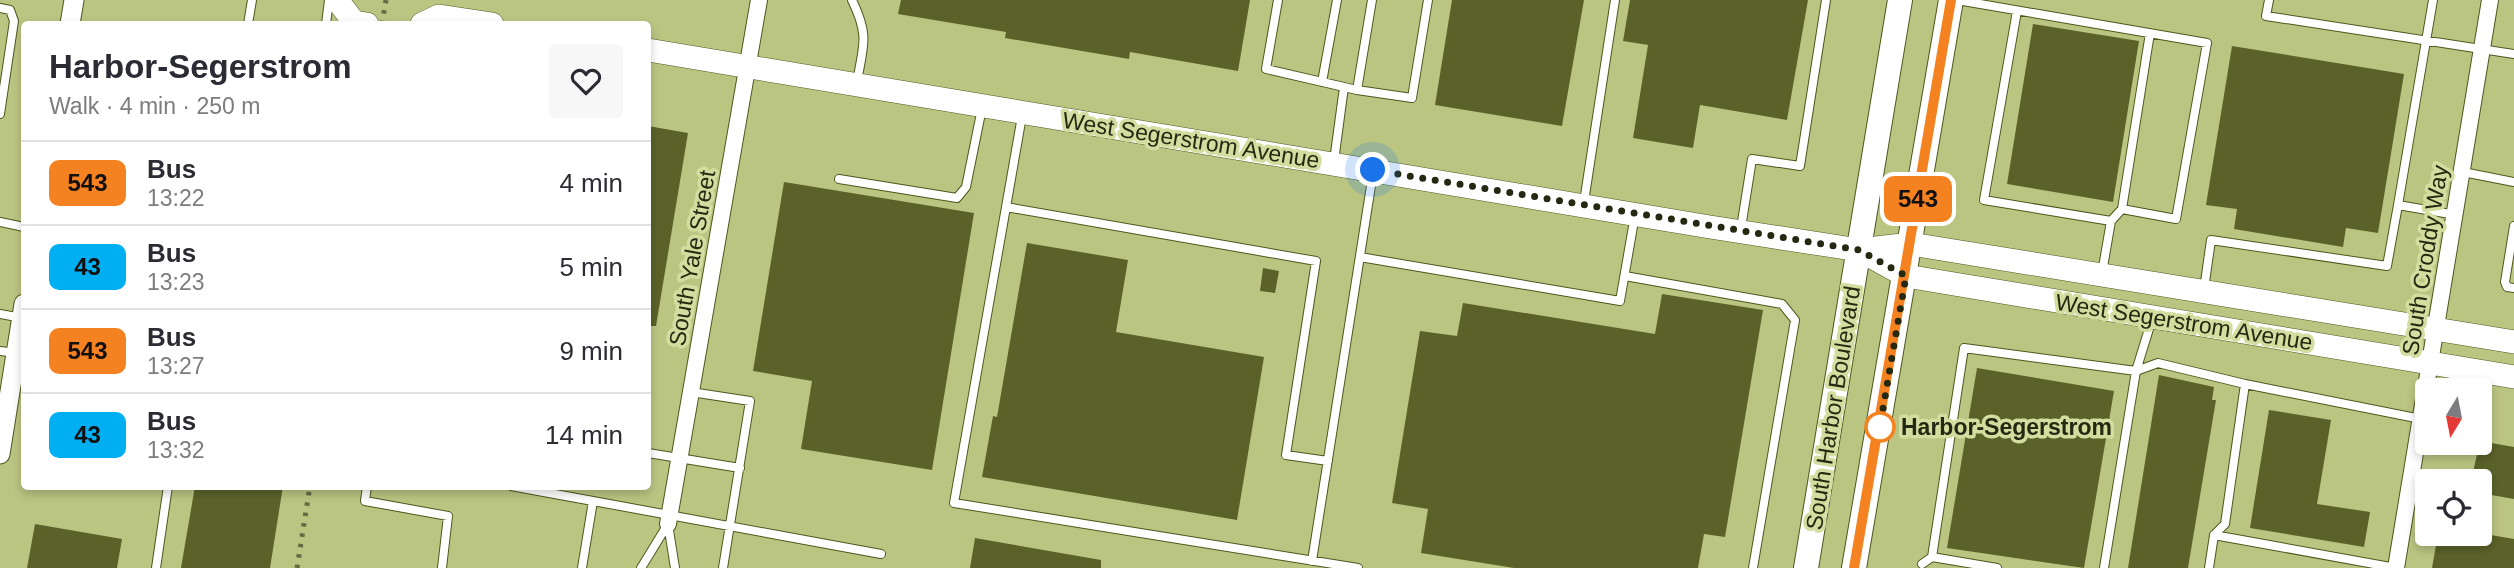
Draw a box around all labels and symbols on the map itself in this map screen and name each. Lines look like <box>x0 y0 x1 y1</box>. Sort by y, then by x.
street label: West Segerstrom Avenue <box>1061 107 1321 173</box>
your location <box>1355 152 1390 187</box>
street label: South Croddy Way <box>2397 163 2453 357</box>
street label: South Yale Street <box>664 167 720 348</box>
line badge: 543 <box>1878 176 1958 222</box>
street label: South Harbor Boulevard <box>1801 284 1865 532</box>
street label: West Segerstrom Avenue <box>2054 289 2314 355</box>
north arrow <box>2415 378 2492 455</box>
marker: Harbor-Segerstrom <box>1865 412 1895 442</box>
place label: Harbor-Segerstrom <box>1901 414 2112 440</box>

